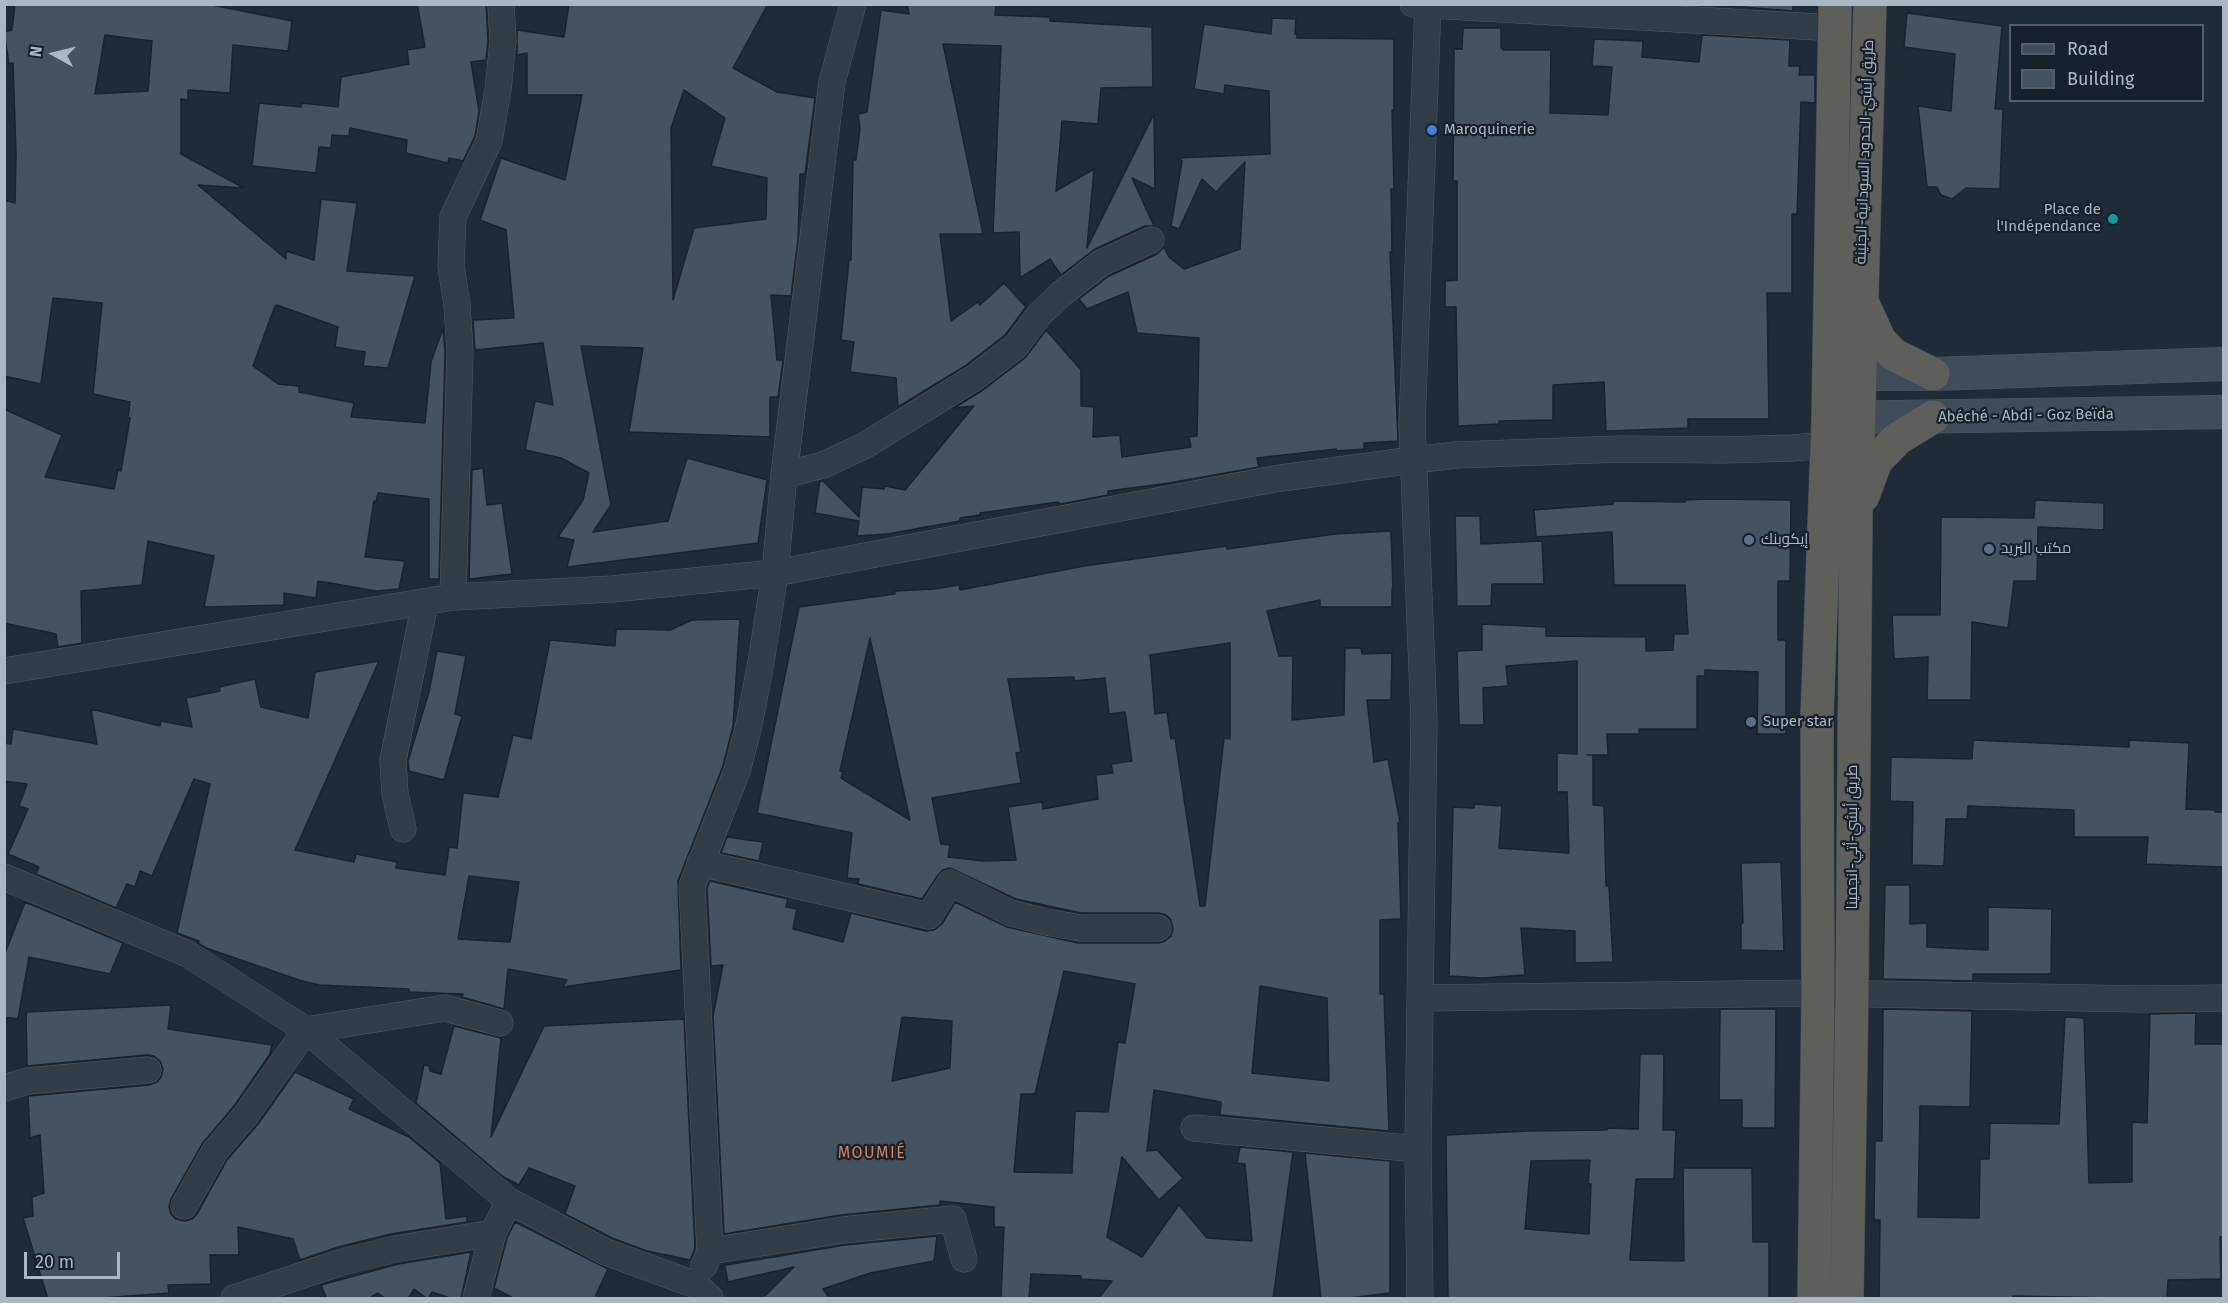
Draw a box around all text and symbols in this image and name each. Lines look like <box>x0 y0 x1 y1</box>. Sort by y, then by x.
north arrow <box>24 24 84 84</box>
legend <box>2009 24 2204 102</box>
text: Road <box>2067 38 2109 60</box>
street label: طريق أبشي-الحدود السودانية-الجنينة <box>1852 39 1878 265</box>
text: N <box>26 45 46 58</box>
text: Building <box>2067 68 2134 90</box>
place label: Maroquinerie <box>1444 121 1535 139</box>
marker: Maroquinerie <box>1425 123 1439 137</box>
place label: Place de l'Indépendance <box>1996 201 2101 236</box>
marker: Place de l'Indépendance <box>2106 212 2120 226</box>
street label: Abéché - Abdi - Goz Beïda <box>1938 405 2114 427</box>
place label: إيكوبنك <box>1761 531 1808 549</box>
marker: إيكوبنك <box>1742 533 1756 547</box>
place label: مكتب البريد <box>2001 540 2071 558</box>
marker: مكتب البريد <box>1982 542 1996 556</box>
place label: Super star <box>1763 713 1833 731</box>
marker: Super star <box>1744 715 1758 729</box>
street label: طريق أبشي-أتي-انجمينا <box>1844 765 1862 909</box>
district label: MOUMIÉ <box>838 1144 906 1164</box>
scale bar <box>27 1240 123 1278</box>
text: 20 m <box>35 1251 74 1273</box>

